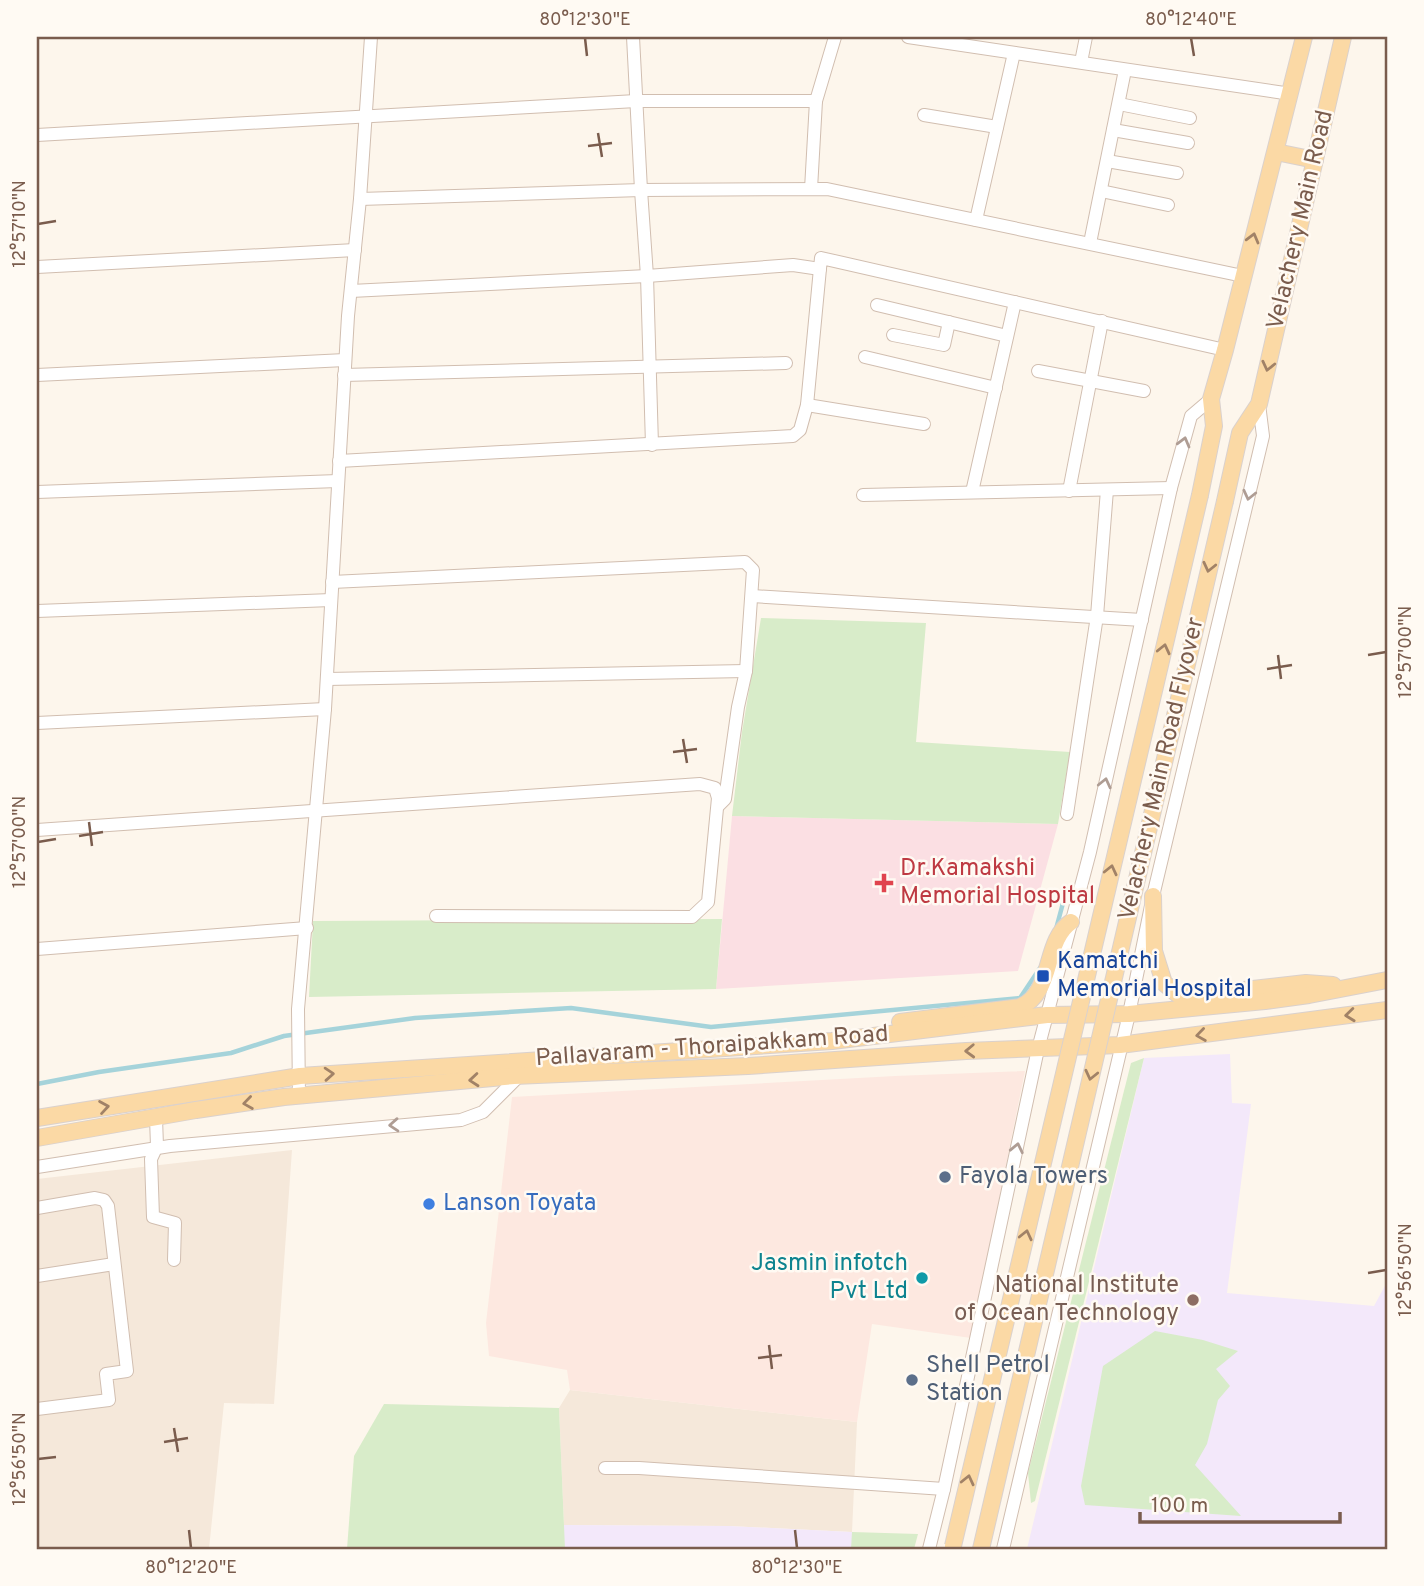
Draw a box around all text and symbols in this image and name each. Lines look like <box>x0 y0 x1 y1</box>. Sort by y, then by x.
text: 80°12'30"E <box>539 9 631 32</box>
text: 80°12'40"E <box>1145 9 1237 32</box>
street label: Velachery Main Road <box>1261 107 1341 333</box>
text: 12°57'10"N <box>9 180 32 268</box>
one-way arrow <box>1245 232 1259 244</box>
one-way arrow <box>1261 360 1276 372</box>
one-way arrow <box>1176 436 1190 448</box>
one-way arrow <box>1243 488 1257 500</box>
one-way arrow <box>1203 561 1218 573</box>
text: 12°57'00"N <box>1395 606 1418 698</box>
street label: Velachery Main Road Flyover <box>1112 614 1212 924</box>
one-way arrow <box>1155 643 1170 655</box>
one-way arrow <box>1097 777 1112 789</box>
text: 12°57'00"N <box>9 796 32 888</box>
place label: Dr.Kamakshi Memorial Hospital <box>900 854 1095 912</box>
one-way arrow <box>1103 864 1118 876</box>
marker: Dr.Kamakshi Memorial Hospital <box>874 873 894 893</box>
place label: Kamatchi Memorial Hospital <box>1057 947 1252 1005</box>
marker: Kamatchi Memorial Hospital <box>1035 968 1051 984</box>
one-way arrow <box>1344 1007 1356 1022</box>
street label: Pallavaram - Thoraipakkam Road <box>535 1020 889 1074</box>
one-way arrow <box>1196 1027 1207 1042</box>
one-way arrow <box>964 1043 975 1058</box>
one-way arrow <box>324 1066 335 1081</box>
one-way arrow <box>1085 1069 1099 1081</box>
one-way arrow <box>468 1072 479 1087</box>
one-way arrow <box>242 1095 254 1110</box>
one-way arrow <box>98 1100 110 1115</box>
one-way arrow <box>388 1117 399 1132</box>
one-way arrow <box>1009 1142 1023 1154</box>
place label: Fayola Towers <box>959 1162 1108 1192</box>
marker: Fayola Towers <box>937 1169 953 1185</box>
place label: Lanson Toyata <box>443 1189 596 1219</box>
marker: Lanson Toyata <box>421 1196 437 1212</box>
text: 12°56'50"N <box>1395 1223 1418 1317</box>
one-way arrow <box>1018 1229 1032 1241</box>
place label: Jasmin infotch Pvt Ltd <box>751 1249 908 1307</box>
marker: Jasmin infotch Pvt Ltd <box>914 1270 930 1286</box>
place label: National Institute of Ocean Technology <box>954 1271 1179 1329</box>
marker: National Institute of Ocean Technology <box>1185 1292 1201 1308</box>
place label: Shell Petrol Station <box>926 1351 1050 1409</box>
marker: Shell Petrol Station <box>904 1372 920 1388</box>
text: 12°56'50"N <box>9 1412 32 1506</box>
one-way arrow <box>960 1474 974 1486</box>
scale bar <box>1140 1481 1340 1525</box>
text: 100 m <box>1151 1493 1208 1520</box>
text: 80°12'20"E <box>145 1557 237 1580</box>
text: 80°12'30"E <box>751 1557 843 1580</box>

